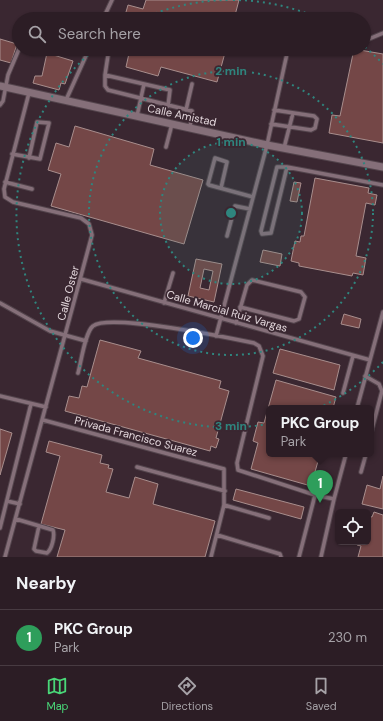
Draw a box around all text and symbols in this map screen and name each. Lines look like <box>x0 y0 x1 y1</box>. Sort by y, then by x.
search box <box>12 12 371 56</box>
icon: search <box>26 23 48 45</box>
text: Search here <box>58 24 141 44</box>
text: 2 min <box>215 63 247 79</box>
street label: Calle Amistad <box>146 101 218 129</box>
text: 1 min <box>216 134 246 150</box>
centre of rings <box>224 206 238 220</box>
street label: Calle Oster <box>54 264 82 322</box>
street label: Calle Marcial Ruiz Vargas <box>165 287 289 335</box>
your location <box>183 328 203 348</box>
popup <box>266 405 374 457</box>
street label: Privada Francisco Suarez <box>73 413 199 459</box>
text: PKC Group <box>281 413 359 433</box>
text: 3 min <box>215 418 247 434</box>
text: Park <box>281 433 306 450</box>
pin: 1 <box>307 470 333 503</box>
map controls <box>335 509 371 545</box>
button: locate <box>335 509 371 545</box>
text: Nearby <box>16 572 76 594</box>
text: PKC Group <box>54 619 133 639</box>
text: 1 <box>27 629 31 646</box>
text: 230 m <box>328 629 367 646</box>
text: Park <box>54 639 80 656</box>
tab: Map <box>46 675 69 713</box>
tab: Directions <box>161 675 213 713</box>
tab: Saved <box>306 675 337 713</box>

